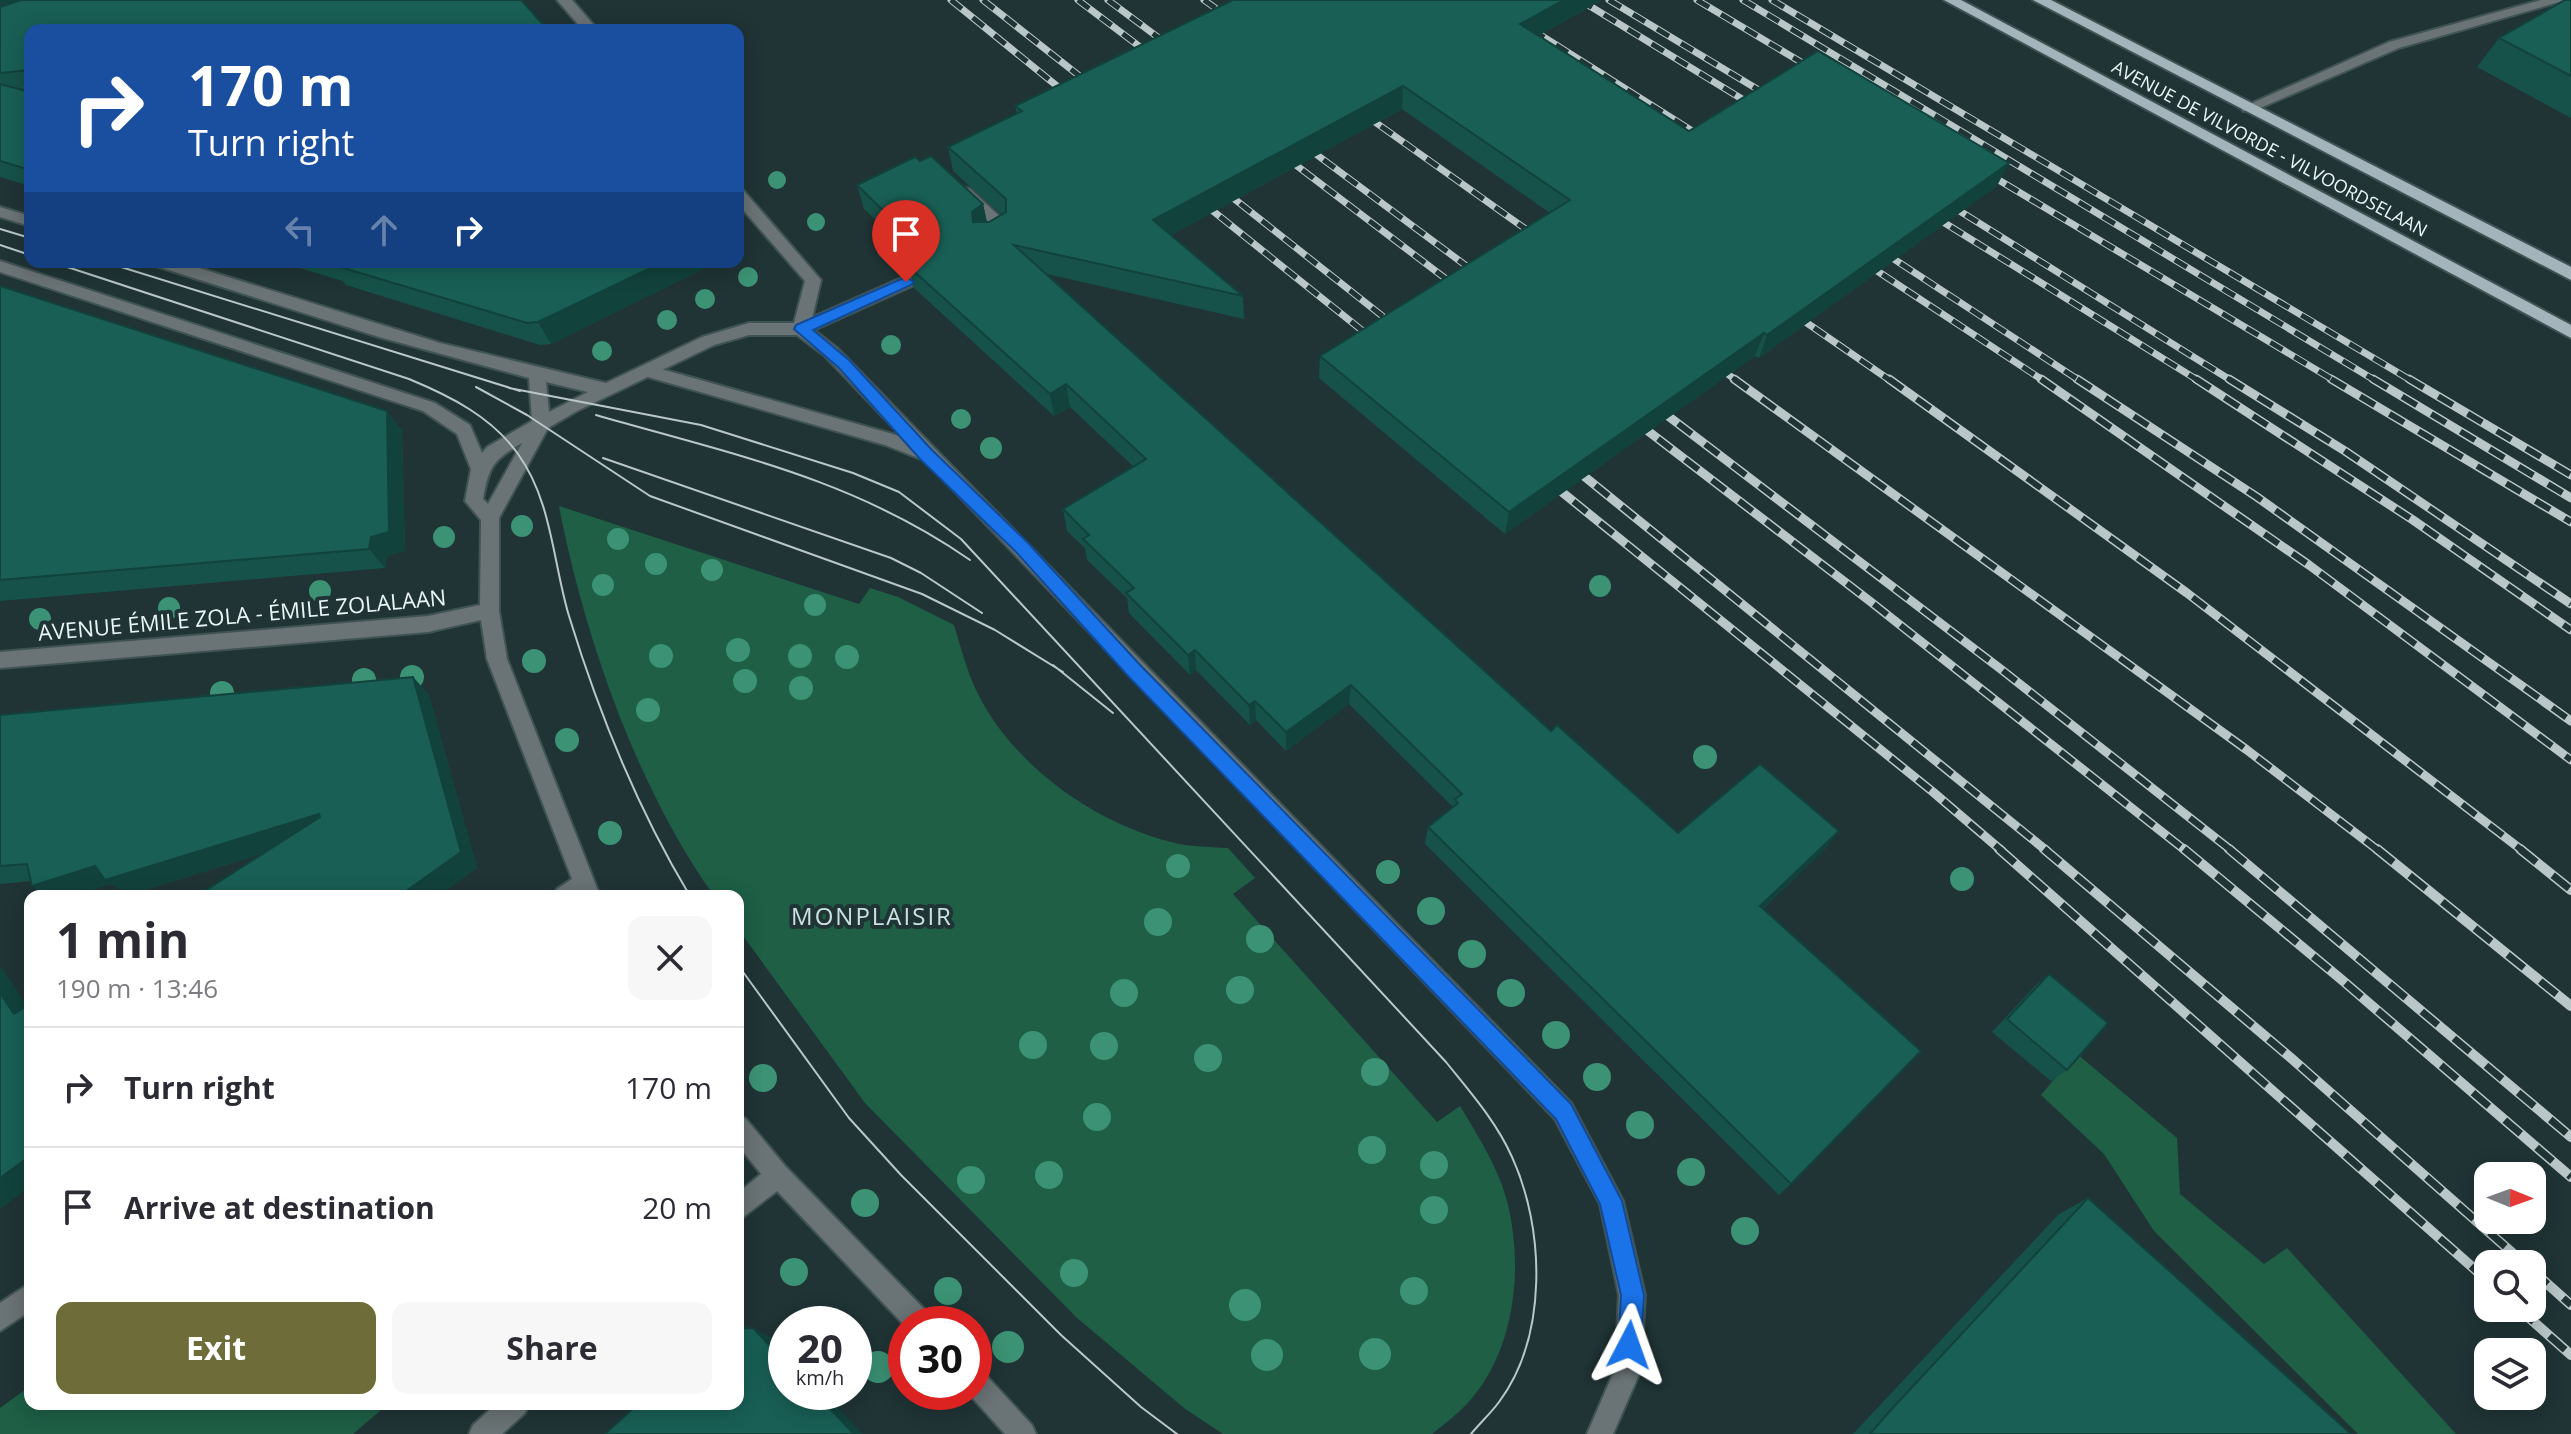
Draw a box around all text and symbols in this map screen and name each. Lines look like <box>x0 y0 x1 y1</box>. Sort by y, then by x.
text: 170 m <box>188 46 354 122</box>
street label: AVENUE DE VILVORDE - VILVOORDSELAAN <box>2108 54 2432 242</box>
icon: right <box>56 56 160 160</box>
text: Turn right <box>188 118 354 167</box>
pin <box>872 200 940 282</box>
icon: left <box>278 208 322 252</box>
icon: ahead <box>362 208 406 252</box>
icon: right <box>446 208 490 252</box>
icon: arrive <box>884 212 928 256</box>
street label: AVENUE ÉMILE ZOLA - ÉMILE ZOLALAAN <box>37 581 447 647</box>
district label: MONPLAISIR <box>791 899 953 932</box>
text: 1 min <box>56 907 189 972</box>
button: close <box>628 916 712 1000</box>
text: 190 m · 13:46 <box>56 970 218 1006</box>
icon: right <box>56 1065 100 1109</box>
text: Turn right <box>124 1067 275 1108</box>
text: 170 m <box>625 1067 712 1108</box>
north arrow <box>2474 1162 2546 1234</box>
map controls <box>2474 1162 2546 1410</box>
icon: arrive <box>56 1185 100 1229</box>
text: Arrive at destination <box>124 1187 435 1228</box>
text: 20 m <box>642 1187 712 1228</box>
button: search <box>2474 1250 2546 1322</box>
button: Exit <box>56 1302 376 1394</box>
button: Share <box>392 1302 712 1394</box>
position arrow <box>1587 1303 1671 1387</box>
speed limit sign: 30 <box>888 1306 992 1410</box>
text: 20 <box>797 1320 843 1375</box>
button: layers <box>2474 1338 2546 1410</box>
text: km/h <box>796 1364 844 1391</box>

